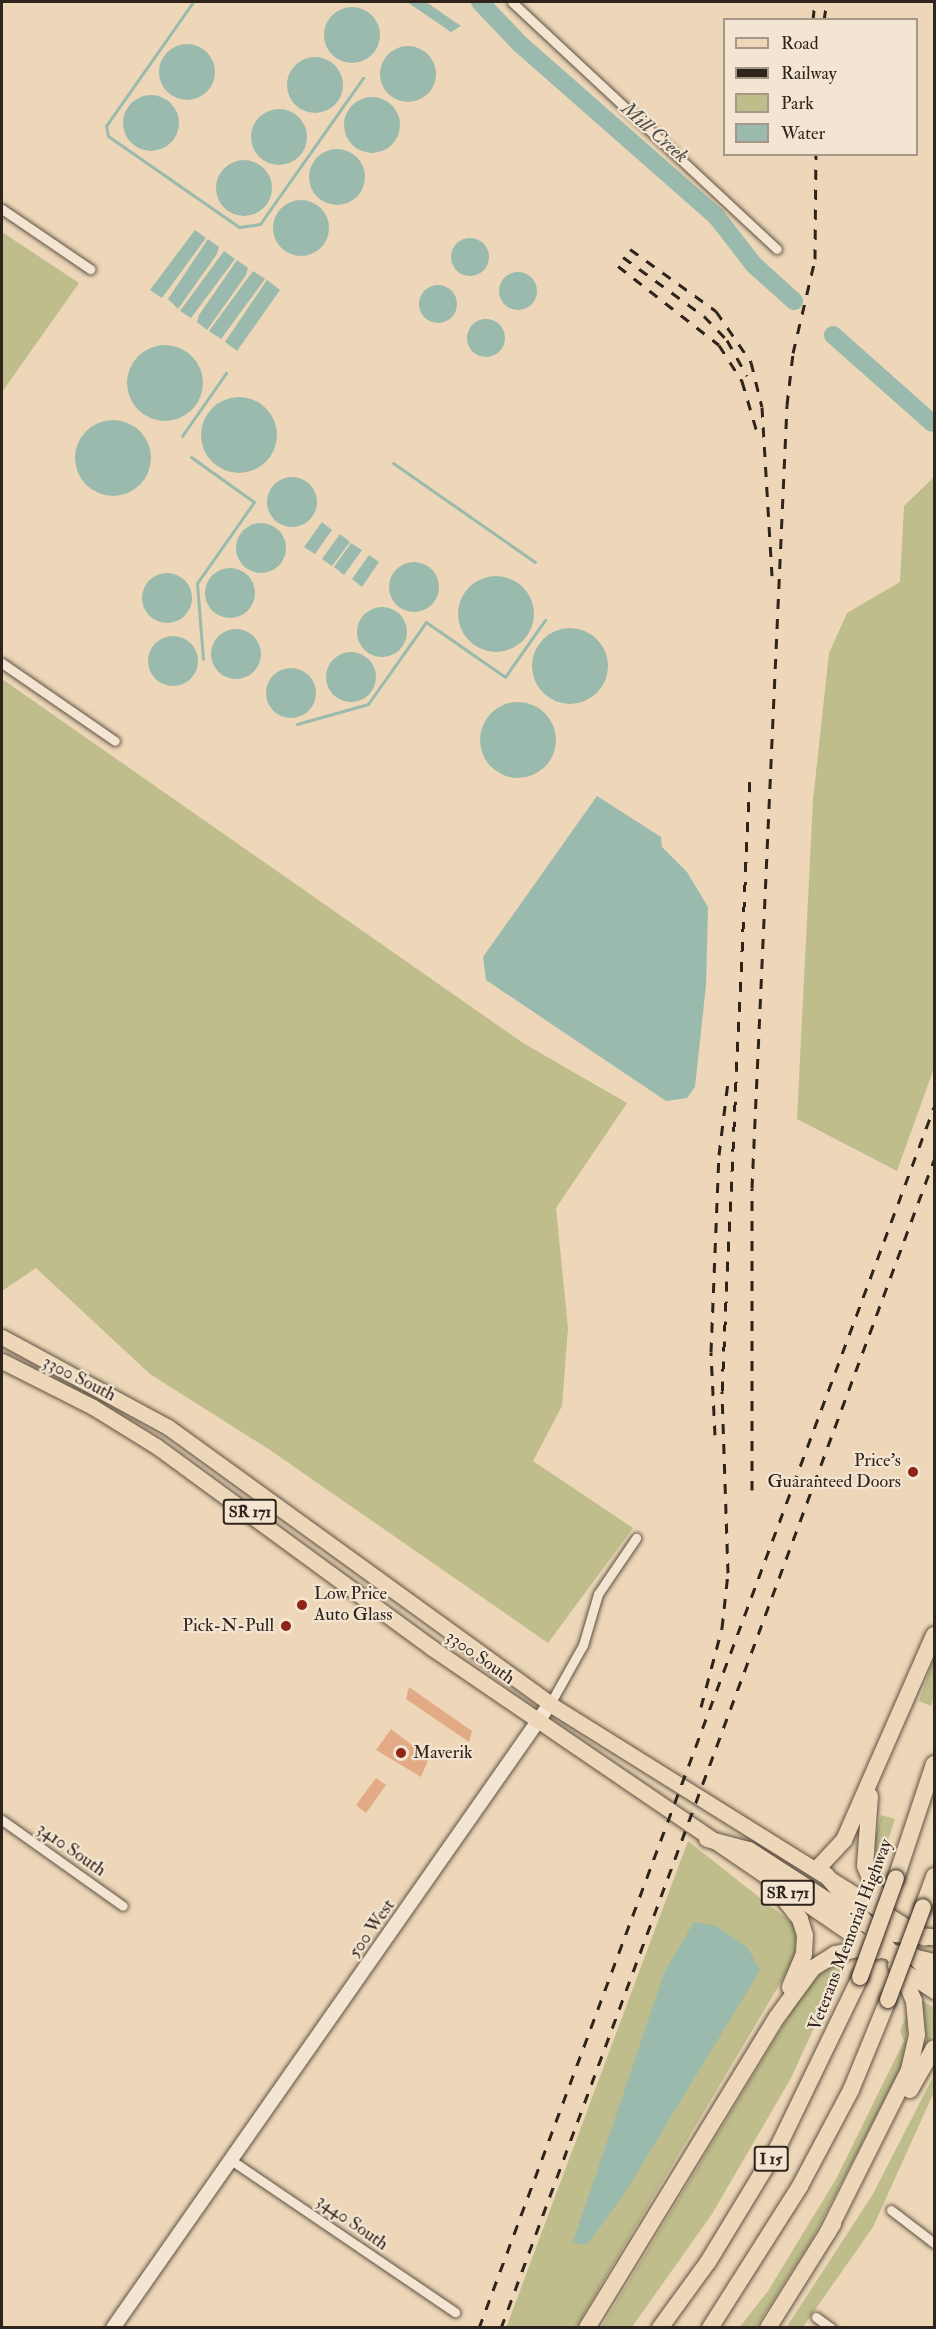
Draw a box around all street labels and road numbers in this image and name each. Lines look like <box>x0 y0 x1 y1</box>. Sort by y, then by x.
street label: 3300 South <box>39 1351 119 1407</box>
road number: SR 171 <box>222 1499 278 1525</box>
street label: 3300 South <box>441 1626 519 1690</box>
street label: 3410 South <box>32 1818 110 1882</box>
street label: Veterans Memorial Highway <box>804 1836 898 2034</box>
road number: SR 171 <box>760 1880 816 1906</box>
street label: 500 West <box>344 1896 400 1962</box>
road number: I 15 <box>753 2146 789 2172</box>
street label: 3440 South <box>312 2190 392 2256</box>

